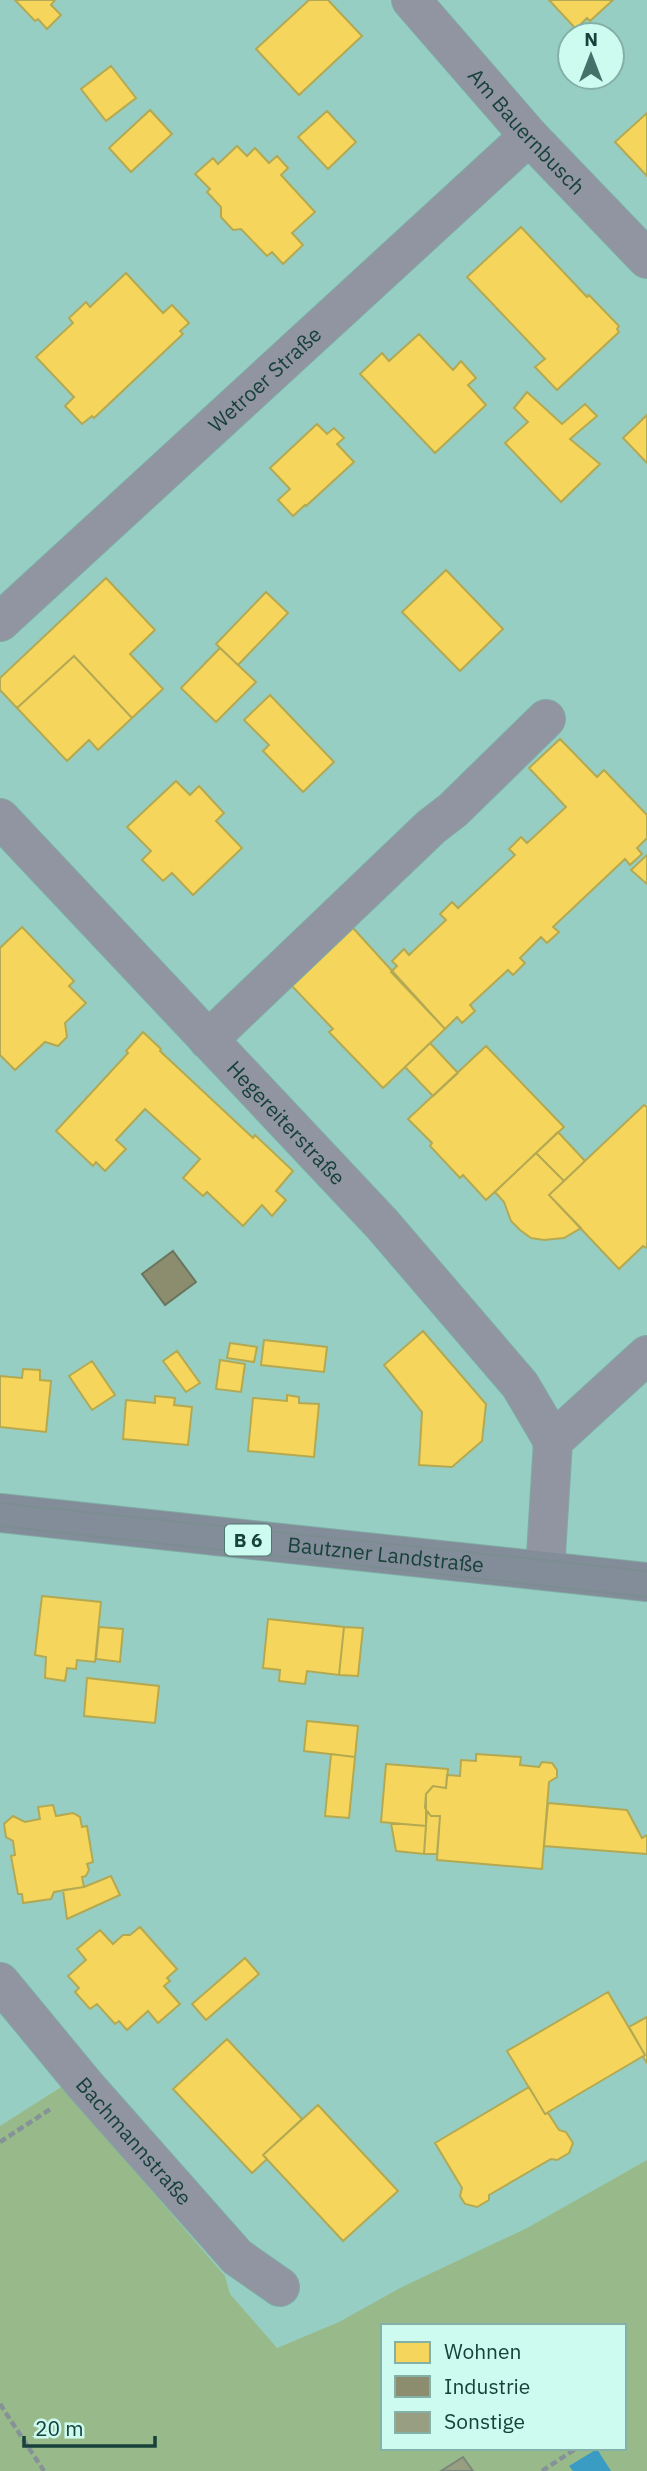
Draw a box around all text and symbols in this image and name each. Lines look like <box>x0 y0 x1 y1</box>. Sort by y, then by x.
north arrow <box>556 21 626 91</box>
text: N <box>584 27 598 51</box>
street label: Am Bauernbusch <box>462 62 592 200</box>
street label: Wetroer Straße <box>202 320 327 438</box>
street label: Hegereiterstraße <box>221 1054 352 1191</box>
road number: B 6 <box>225 1524 271 1556</box>
street label: Bautzner Landstraße <box>286 1530 485 1579</box>
street label: Bachmannstraße <box>70 2071 198 2211</box>
legend <box>381 2324 626 2450</box>
text: Wohnen <box>444 2337 521 2365</box>
text: Industrie <box>444 2372 530 2400</box>
scale bar <box>24 2404 156 2448</box>
text: Sonstige <box>444 2407 525 2435</box>
text: 20 m <box>35 2414 84 2442</box>

